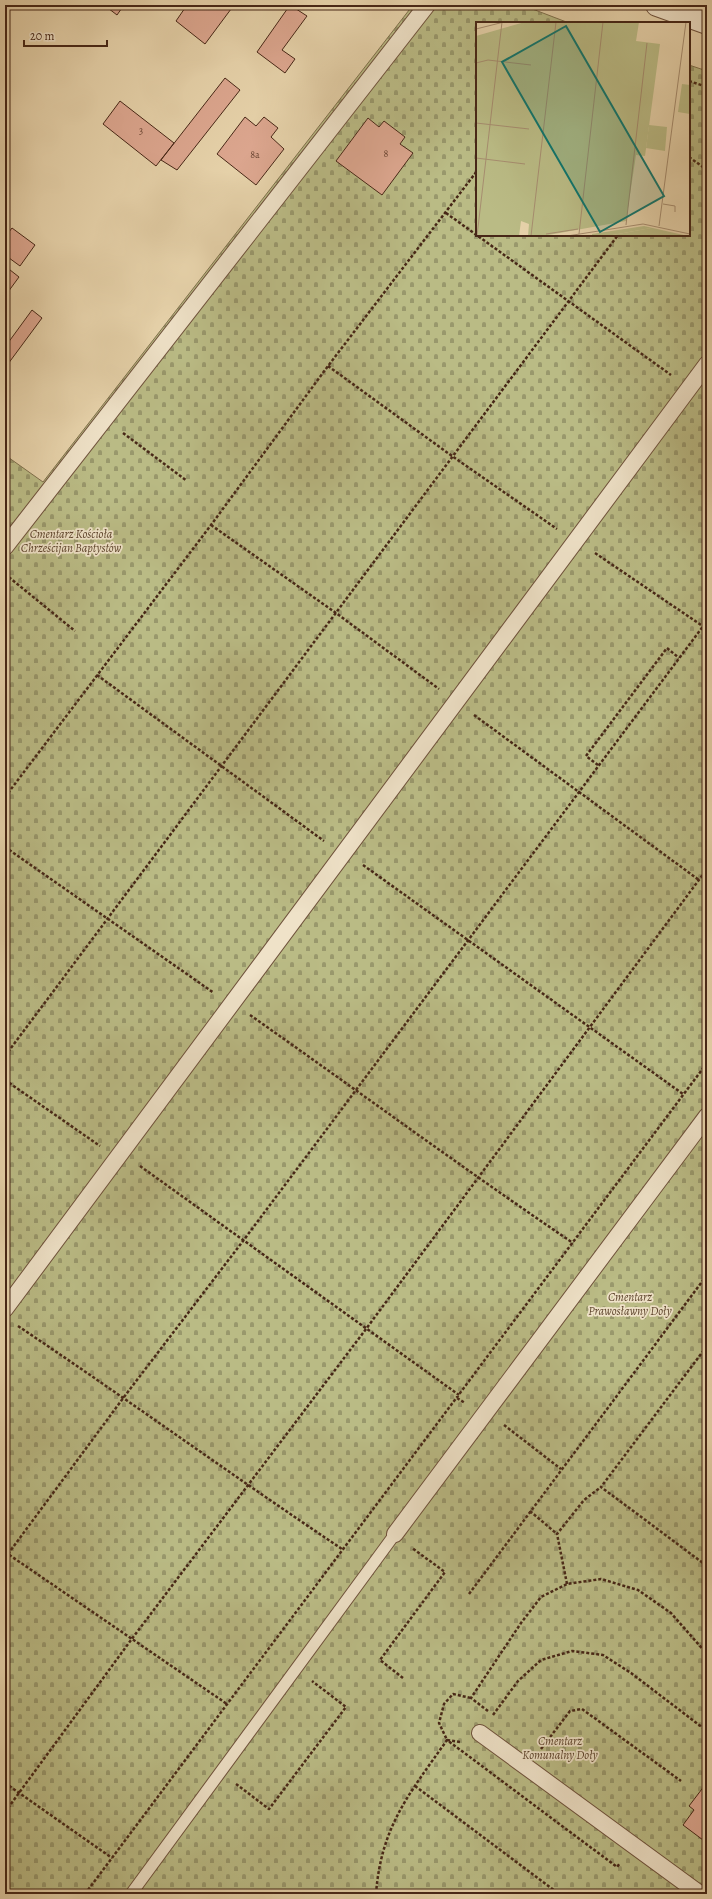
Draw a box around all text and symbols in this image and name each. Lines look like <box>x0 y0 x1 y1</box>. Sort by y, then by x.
scale bar <box>24 22 107 48</box>
inset map <box>476 22 690 236</box>
text: 20 m <box>30 28 54 44</box>
house number: 3 <box>139 124 143 137</box>
house number: 8 <box>384 147 389 160</box>
house number: 8a <box>250 148 260 161</box>
park label: Cmentarz Kościoła Chrześcijan Baptystów <box>21 526 121 556</box>
park label: Cmentarz Prawosławny Doły <box>588 1289 672 1319</box>
park label: Cmentarz Komunalny Doły <box>522 1733 598 1763</box>

